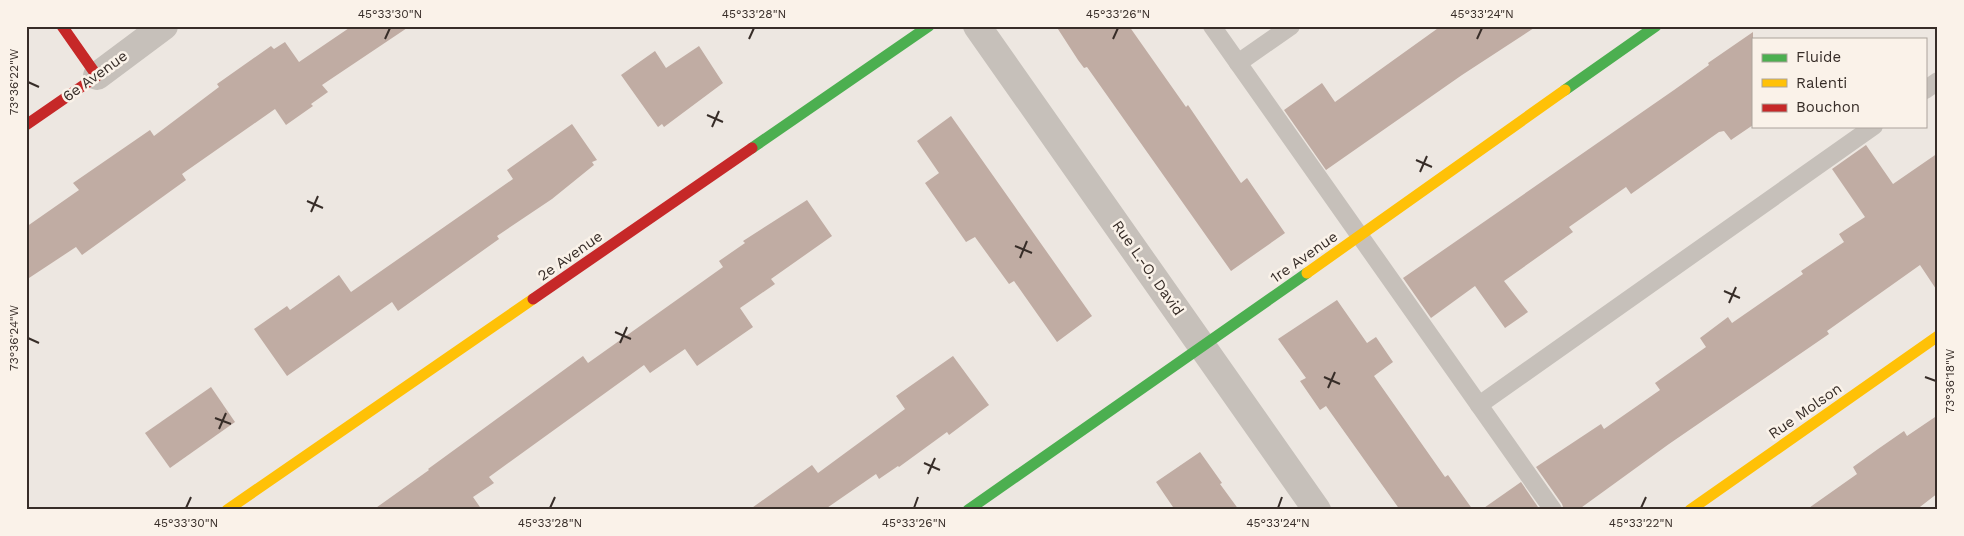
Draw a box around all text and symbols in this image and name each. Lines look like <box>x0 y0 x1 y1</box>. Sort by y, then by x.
text: 45°33'30"N <box>358 7 422 21</box>
text: 45°33'28"N <box>722 7 786 21</box>
text: 45°33'26"N <box>1086 7 1150 21</box>
text: 45°33'24"N <box>1450 7 1514 21</box>
legend <box>1752 38 1926 128</box>
street label: 6e Avenue <box>59 47 131 105</box>
text: 73°36'22"W <box>7 48 21 115</box>
text: Fluide <box>1796 48 1841 66</box>
text: Ralenti <box>1796 74 1847 92</box>
text: Bouchon <box>1796 98 1860 116</box>
street label: Rue L.-O. David <box>1108 217 1188 319</box>
street label: 2e Avenue <box>534 227 606 285</box>
street label: 1re Avenue <box>1267 227 1341 287</box>
text: 73°36'24"W <box>7 304 21 371</box>
text: 73°36'18"W <box>1943 348 1957 413</box>
street label: Rue Molson <box>1765 379 1845 443</box>
text: 45°33'30"N <box>154 516 218 530</box>
text: 45°33'28"N <box>518 516 582 530</box>
text: 45°33'26"N <box>882 516 946 530</box>
text: 45°33'24"N <box>1246 516 1310 530</box>
text: 45°33'22"N <box>1609 516 1673 530</box>

